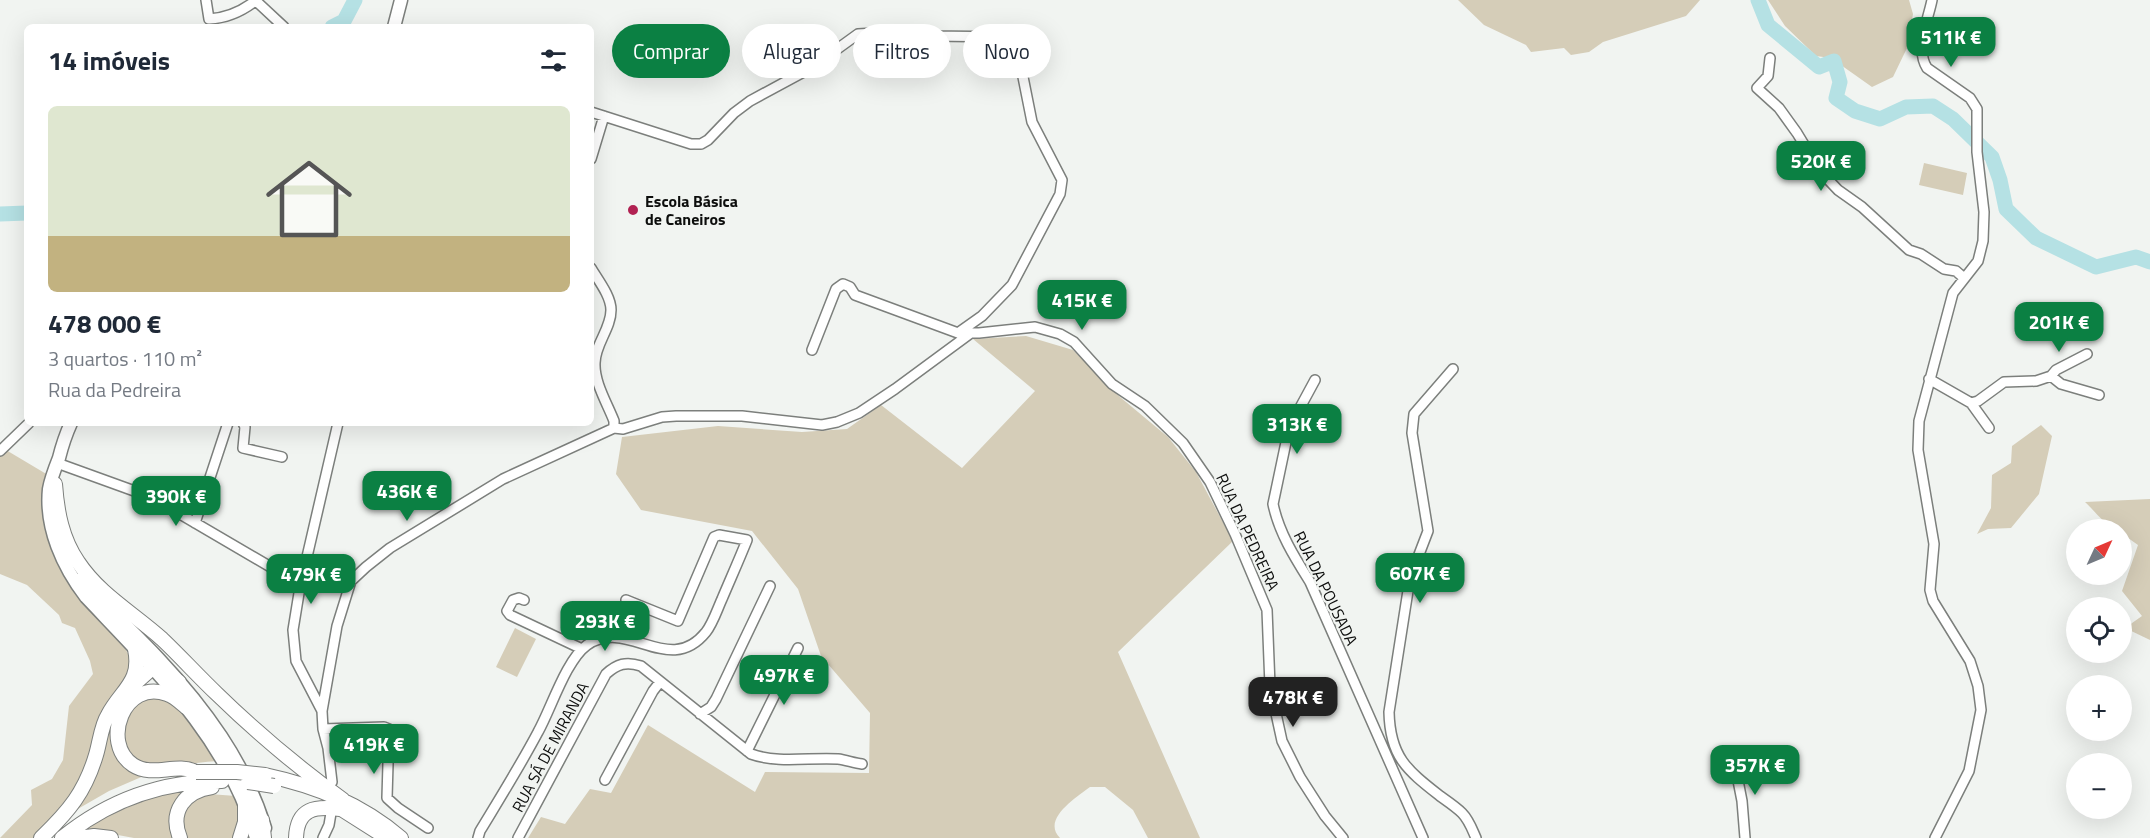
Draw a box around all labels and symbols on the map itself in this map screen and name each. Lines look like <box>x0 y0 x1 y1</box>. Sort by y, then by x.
pin: 511K € <box>1902 17 2000 68</box>
pin: 520K € <box>1772 141 1870 192</box>
place label: Escola Básica de Caneiros <box>645 189 738 231</box>
marker: Escola Básica de Caneiros <box>626 203 640 217</box>
pin: 415K € <box>1033 280 1131 331</box>
pin: 201K € <box>2010 302 2108 353</box>
pin: 313K € <box>1248 404 1346 455</box>
street label: RUA DA PEDREIRA <box>1210 469 1286 595</box>
pin: 436K € <box>358 471 456 522</box>
pin: 390K € <box>127 476 225 527</box>
north arrow <box>2066 519 2132 585</box>
street label: RUA DA POUSADA <box>1288 527 1364 650</box>
pin: 607K € <box>1371 553 1469 604</box>
pin: 479K € <box>262 554 360 605</box>
pin: 293K € <box>556 601 654 652</box>
pin: 497K € <box>735 655 833 706</box>
street label: RUA SÁ DE MIRANDA <box>505 677 595 816</box>
pin: 478K € <box>1244 677 1342 728</box>
pin: 419K € <box>325 724 423 775</box>
pin: 357K € <box>1706 745 1804 796</box>

